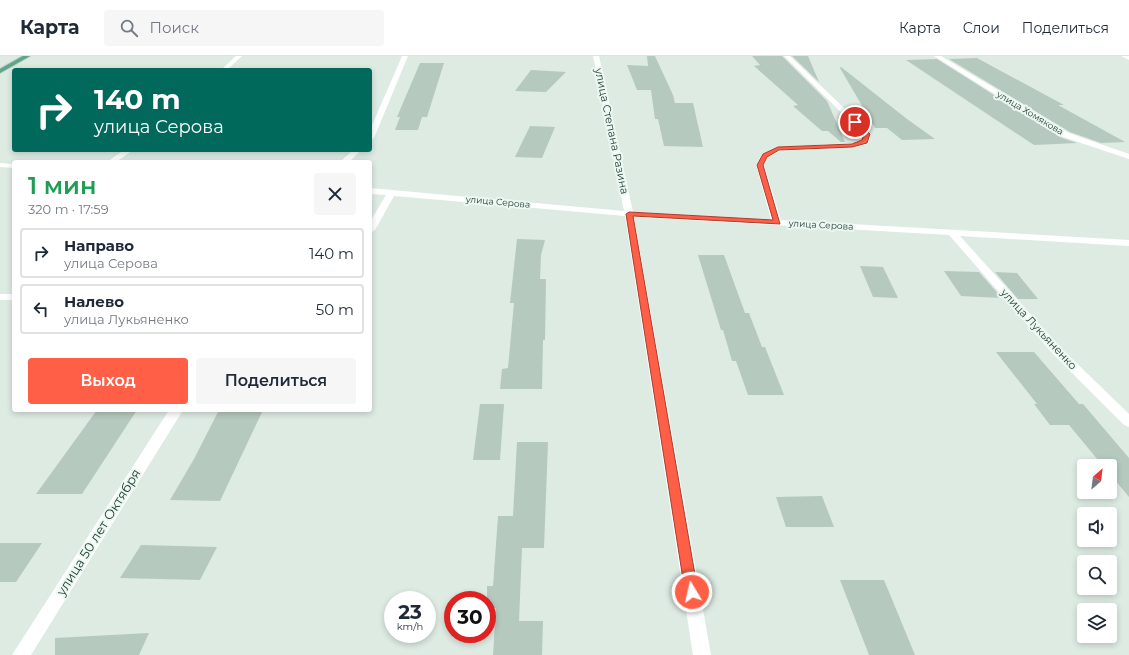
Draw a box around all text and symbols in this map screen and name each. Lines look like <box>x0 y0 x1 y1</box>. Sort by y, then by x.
search box <box>104 10 384 46</box>
text: Карта <box>20 16 80 39</box>
icon: search <box>118 17 140 39</box>
text: Поиск <box>150 18 199 37</box>
text: Карта <box>899 19 941 37</box>
text: Слои <box>963 19 1000 37</box>
text: Поделиться <box>1022 19 1109 37</box>
street label: улица Степана Разина <box>592 66 632 195</box>
text: 140 m <box>94 82 181 116</box>
icon: right <box>28 84 80 136</box>
street label: улица Хомякова <box>994 88 1066 137</box>
pin <box>838 105 872 139</box>
icon: arrive <box>844 111 866 133</box>
text: улица Серова <box>94 116 224 138</box>
text: 1 мин <box>28 171 96 200</box>
button: close <box>314 173 356 215</box>
street label: улица Серова <box>464 193 531 210</box>
text: 320 m · 17:59 <box>28 201 109 217</box>
street label: улица Серова <box>787 217 854 232</box>
text: Направо <box>64 236 134 255</box>
icon: right <box>30 242 52 264</box>
text: 140 m <box>309 244 354 263</box>
text: улица Серова <box>64 255 158 271</box>
street label: улица Лукьяненко <box>997 285 1080 372</box>
text: Налево <box>64 292 124 311</box>
icon: left <box>30 298 52 320</box>
text: 50 m <box>316 300 354 319</box>
text: улица Лукьяненко <box>64 311 189 327</box>
button: Выход <box>28 358 188 404</box>
button: Поделиться <box>196 358 356 404</box>
north arrow <box>1077 459 1117 499</box>
map controls <box>1077 459 1117 643</box>
street label: улица 50 лет Октября <box>52 466 144 599</box>
button: sound <box>1077 507 1117 547</box>
button: search <box>1077 555 1117 595</box>
position arrow <box>671 571 713 613</box>
speed limit sign: 30 <box>444 591 496 643</box>
text: 23 <box>398 600 422 624</box>
button: layers <box>1077 603 1117 643</box>
text: km/h <box>397 620 423 633</box>

